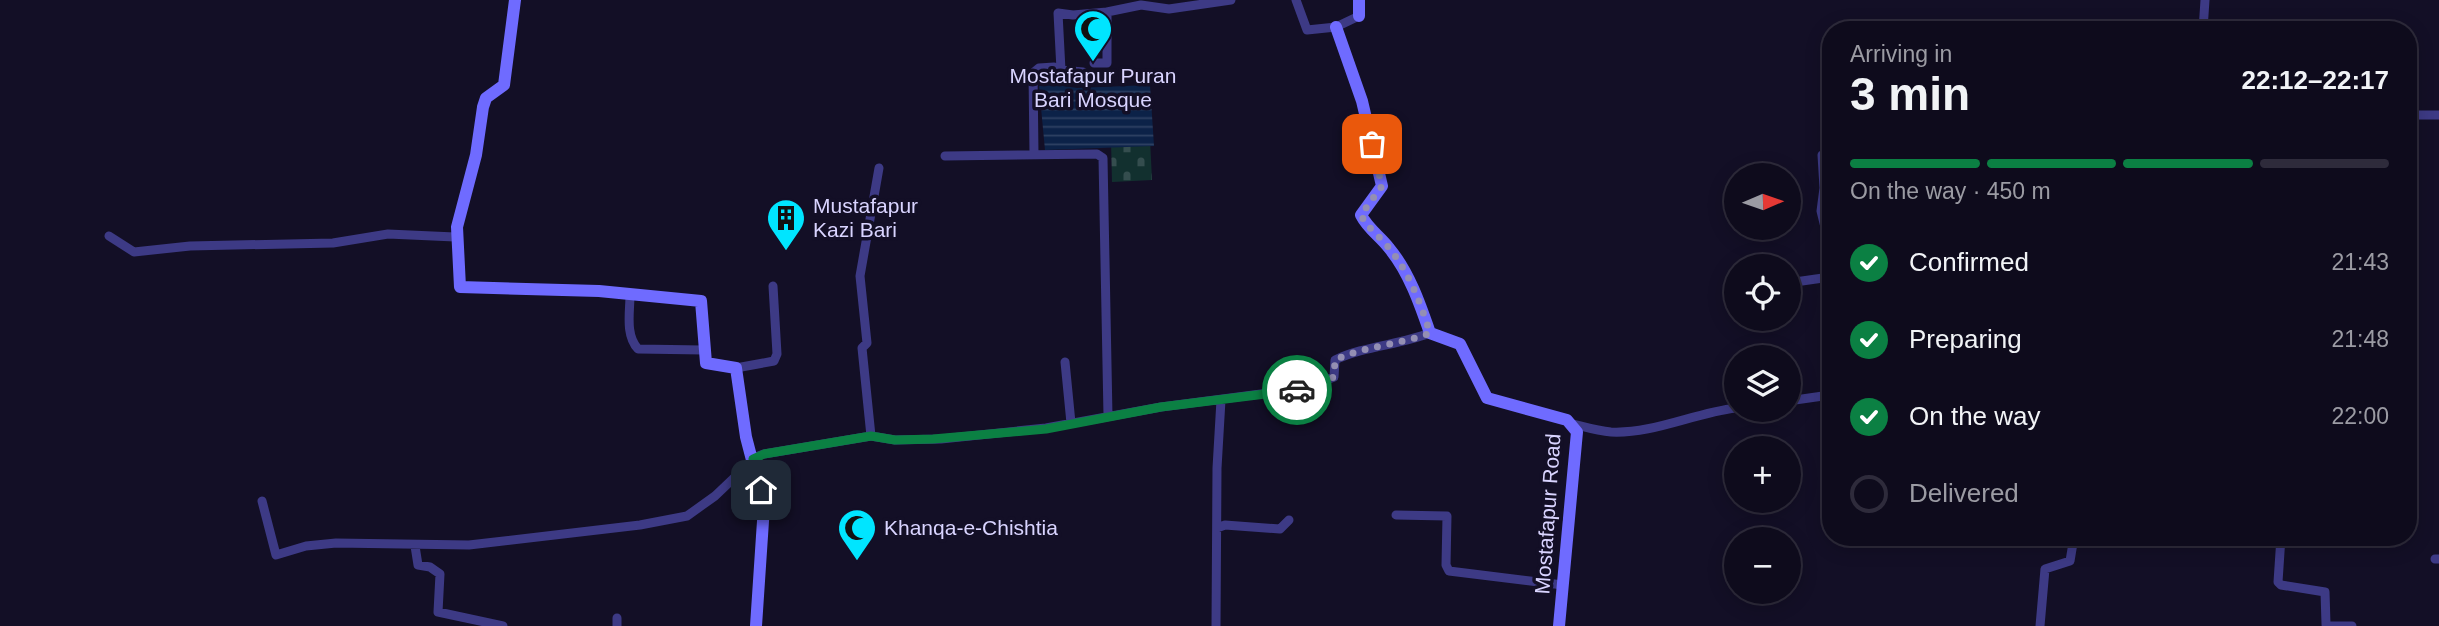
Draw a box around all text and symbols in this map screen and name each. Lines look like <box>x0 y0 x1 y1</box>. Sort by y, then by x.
mosque icon: Mostafapur Puran Bari Mosque <box>1072 8 1114 63</box>
text: Arriving in <box>1850 41 1952 67</box>
place label: Mostafapur Puran Bari Mosque <box>1010 64 1176 111</box>
text: 22:12–22:17 <box>2242 65 2389 95</box>
text: 3 min <box>1850 68 1970 120</box>
pin <box>1342 114 1402 174</box>
icon: bag <box>1353 125 1391 163</box>
north arrow <box>1724 163 1801 240</box>
map controls <box>1724 163 1801 604</box>
text: On the way · 450 m <box>1850 178 2051 204</box>
place label: Mustafapur Kazi Bari <box>813 194 918 241</box>
building icon: Mustafapur Kazi Bari <box>765 197 807 252</box>
icon: check <box>1850 244 1888 282</box>
text: Confirmed <box>1909 247 2029 277</box>
text: 21:43 <box>2331 249 2389 275</box>
button: locate <box>1724 254 1801 331</box>
icon: check <box>1850 321 1888 359</box>
text: Preparing <box>1909 324 2022 354</box>
text: 21:48 <box>2331 326 2389 352</box>
button: layers <box>1724 345 1801 422</box>
courier <box>1262 355 1332 425</box>
icon: car <box>1278 371 1316 409</box>
icon: check <box>1850 398 1888 436</box>
text: On the way <box>1909 401 2041 431</box>
text: 22:00 <box>2331 403 2389 429</box>
street label: Mostafapur Road <box>1530 433 1565 595</box>
button: + <box>1724 436 1801 513</box>
pin <box>731 460 791 520</box>
icon: home <box>742 471 780 509</box>
text: Delivered <box>1909 478 2019 508</box>
mosque icon: Khanqa-e-Chishtia <box>836 507 878 562</box>
place label: Khanqa-e-Chishtia <box>884 516 1058 539</box>
button: − <box>1724 527 1801 604</box>

